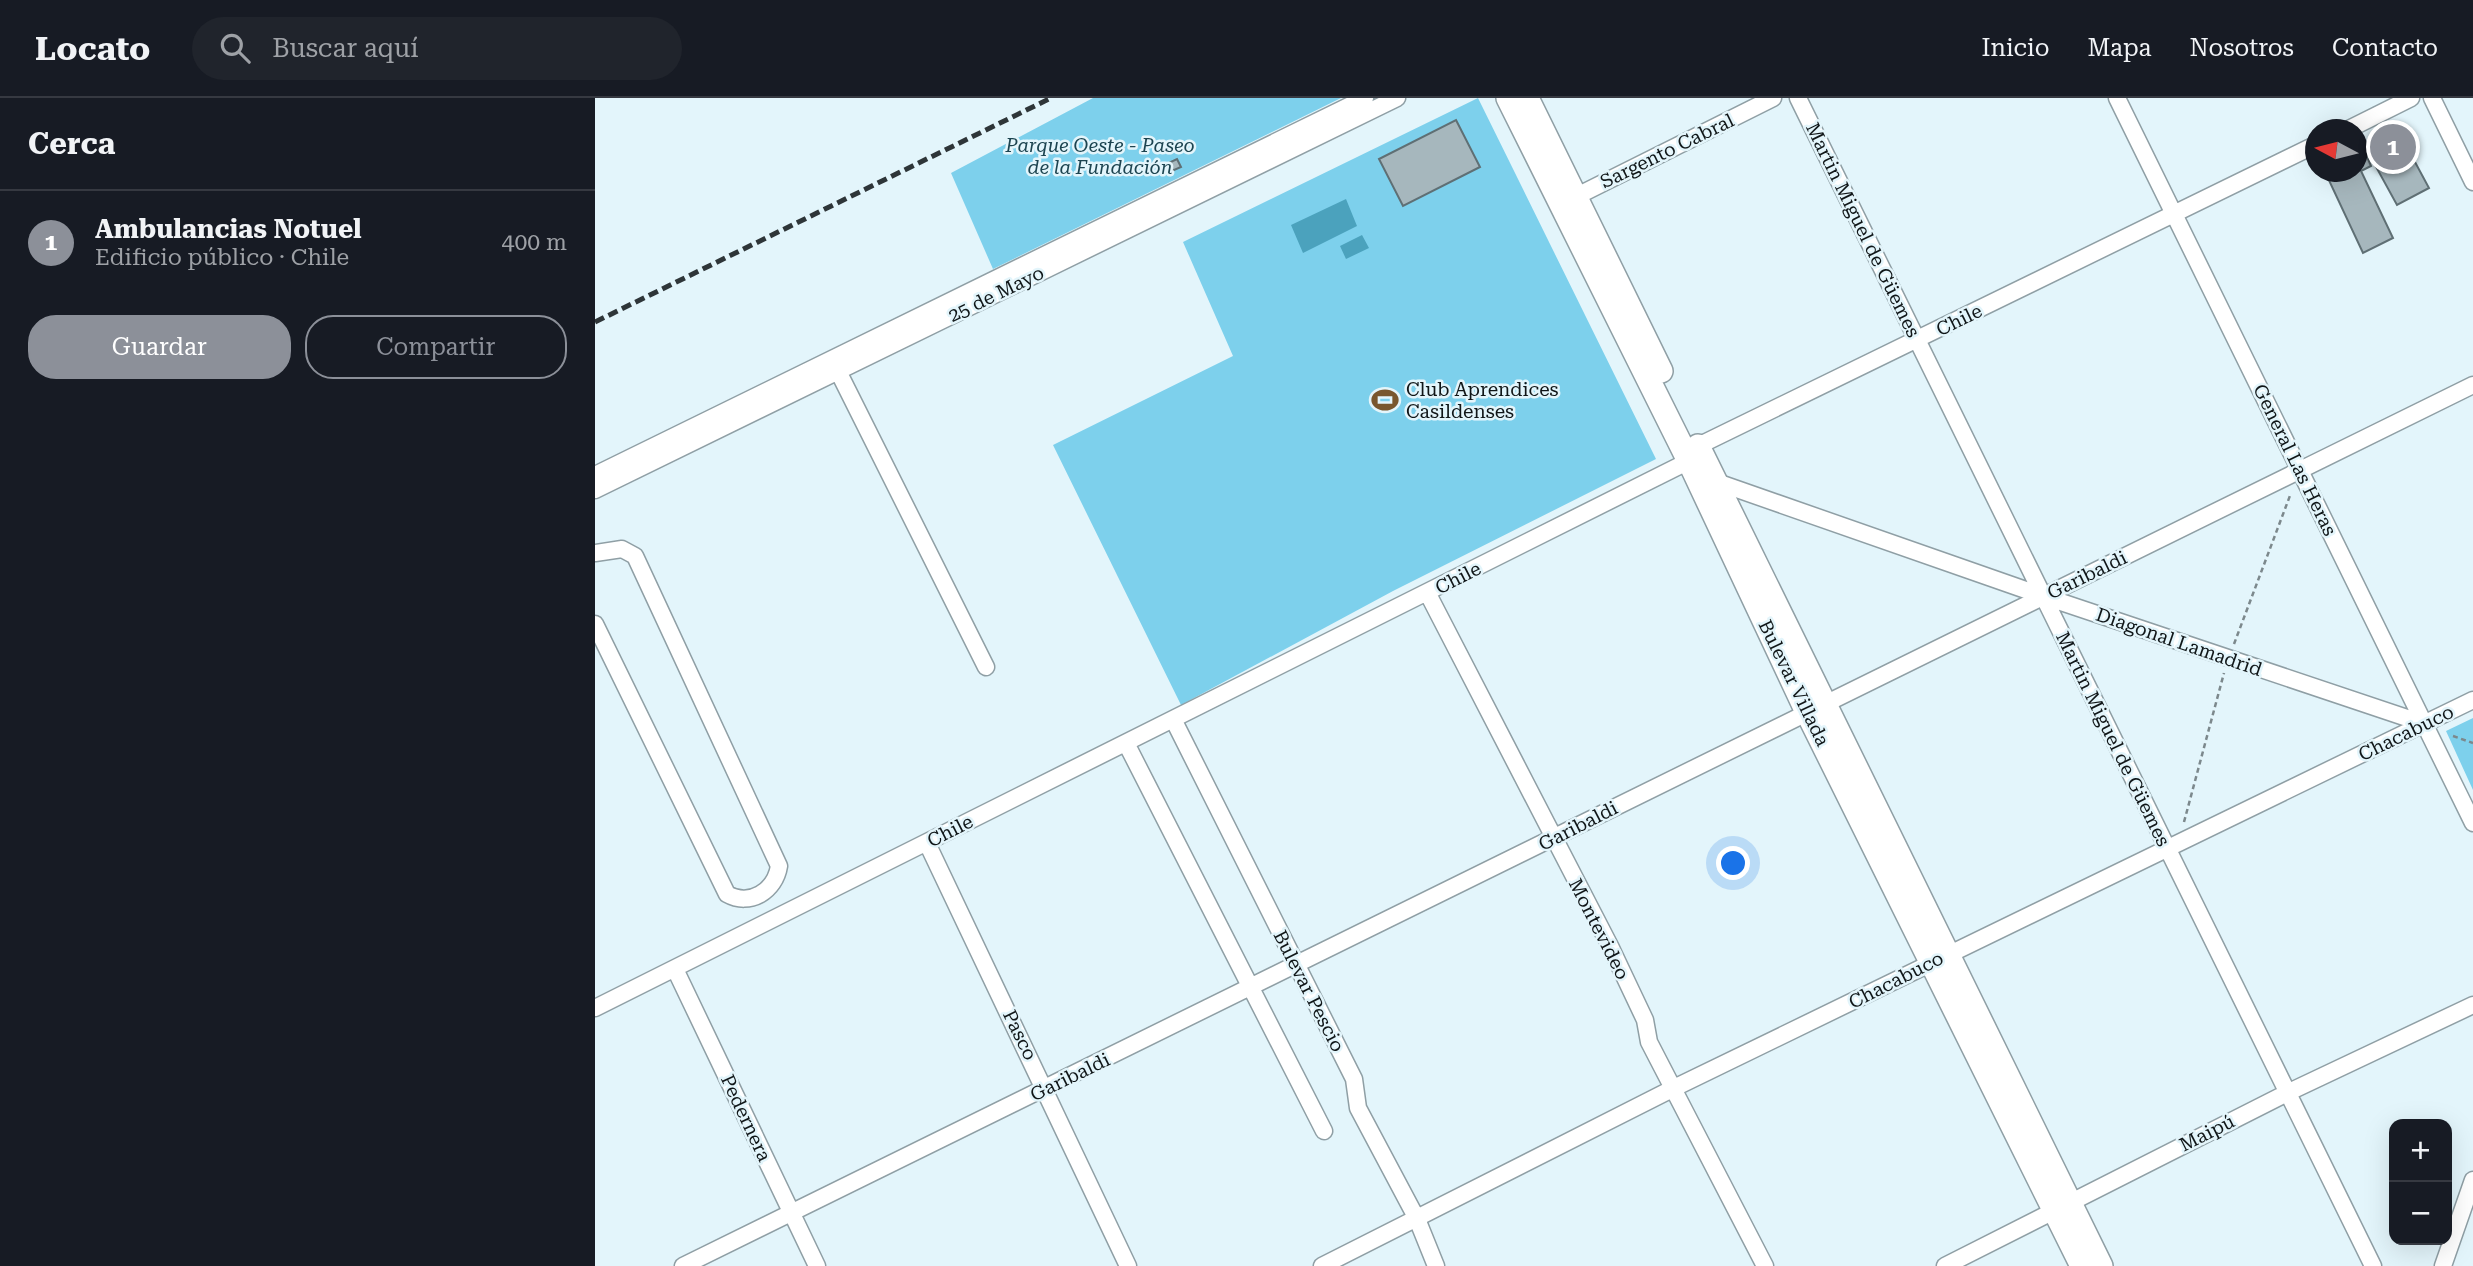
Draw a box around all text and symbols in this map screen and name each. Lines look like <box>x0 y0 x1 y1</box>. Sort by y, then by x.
search box <box>192 17 682 80</box>
text: Locato <box>35 29 150 68</box>
icon: search <box>216 29 254 67</box>
text: Buscar aquí <box>272 33 419 63</box>
text: Inicio <box>1981 34 2049 62</box>
text: Mapa <box>2087 34 2152 62</box>
text: Nosotros <box>2190 34 2294 62</box>
text: Contacto <box>2332 34 2438 62</box>
street label: Sargento Cabral <box>1596 109 1738 193</box>
street label: Martin Miguel de Güemes <box>1801 119 1925 341</box>
north arrow <box>2305 119 2368 182</box>
pin: 1 <box>2370 121 2416 173</box>
text: Cerca <box>28 126 115 161</box>
park label: Parque Oeste - Paseo de la Fundación <box>1004 134 1195 179</box>
text: Ambulancias Notuel <box>95 214 362 244</box>
text: 1 <box>45 229 57 256</box>
text: 400 m <box>502 229 567 256</box>
text: Edificio público · Chile <box>95 244 349 271</box>
street label: 25 de Mayo <box>944 261 1048 327</box>
street label: Chile <box>1932 299 1986 341</box>
button: Guardar <box>28 315 291 379</box>
button: Compartir <box>305 315 567 379</box>
place label: Club Aprendices Casildenses <box>1406 378 1559 423</box>
street label: General Las Heras <box>2248 380 2342 540</box>
sports icon: Club Aprendices Casildenses <box>1370 385 1400 415</box>
street label: Garibaldi <box>2043 546 2131 604</box>
street label: Chile <box>1431 557 1485 599</box>
street label: Diagonal Lamadrid <box>2093 603 2265 681</box>
street label: Bulevar Villada <box>1753 616 1835 751</box>
street label: Martin Miguel de Güemes <box>2051 628 2175 850</box>
street label: Chacabuco <box>2355 700 2457 766</box>
street label: Garibaldi <box>1535 796 1621 856</box>
street label: Chile <box>923 810 977 852</box>
your location <box>1716 846 1750 880</box>
street label: Montevideo <box>1564 875 1634 983</box>
street label: Bulevar Pescio <box>1268 926 1350 1056</box>
street label: Chacabuco <box>1845 946 1947 1014</box>
street label: Pasco <box>998 1006 1042 1064</box>
street label: Garibaldi <box>1026 1048 1114 1106</box>
street label: Pedernera <box>716 1071 776 1166</box>
street label: Maipú <box>2176 1109 2238 1157</box>
map controls <box>2389 1119 2452 1245</box>
button: + <box>2389 1119 2452 1182</box>
button: − <box>2389 1182 2452 1245</box>

